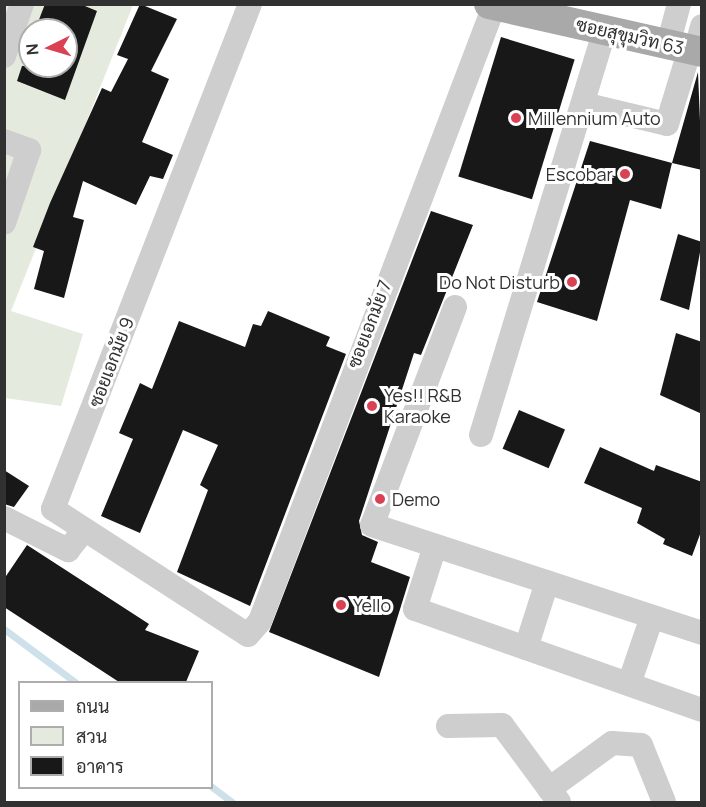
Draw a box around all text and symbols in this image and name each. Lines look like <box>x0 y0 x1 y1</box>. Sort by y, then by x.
street label: ซอยสุขุมวิท 63 <box>574 13 686 59</box>
north arrow <box>18 18 78 78</box>
text: N <box>21 43 44 56</box>
place label: Millennium Auto <box>528 107 661 129</box>
marker: Millennium Auto <box>509 111 523 125</box>
place label: Escobar <box>546 163 613 185</box>
marker: Escobar <box>618 167 632 181</box>
place label: Do Not Disturb <box>439 271 560 293</box>
marker: Do Not Disturb <box>565 275 579 289</box>
street label: ซอยเอกมัย 7 <box>342 277 396 371</box>
street label: ซอยเอกมัย 9 <box>84 314 138 410</box>
place label: Yes!! R&B Karaoke <box>384 385 462 428</box>
marker: Yes!! R&B Karaoke <box>365 399 379 413</box>
place label: Demo <box>392 488 440 510</box>
marker: Demo <box>373 492 387 506</box>
place label: Yello <box>353 594 391 616</box>
marker: Yello <box>334 598 348 612</box>
legend <box>18 681 213 789</box>
text: ถนน <box>76 694 109 718</box>
text: สวน <box>76 724 107 748</box>
text: อาคาร <box>76 754 124 778</box>

